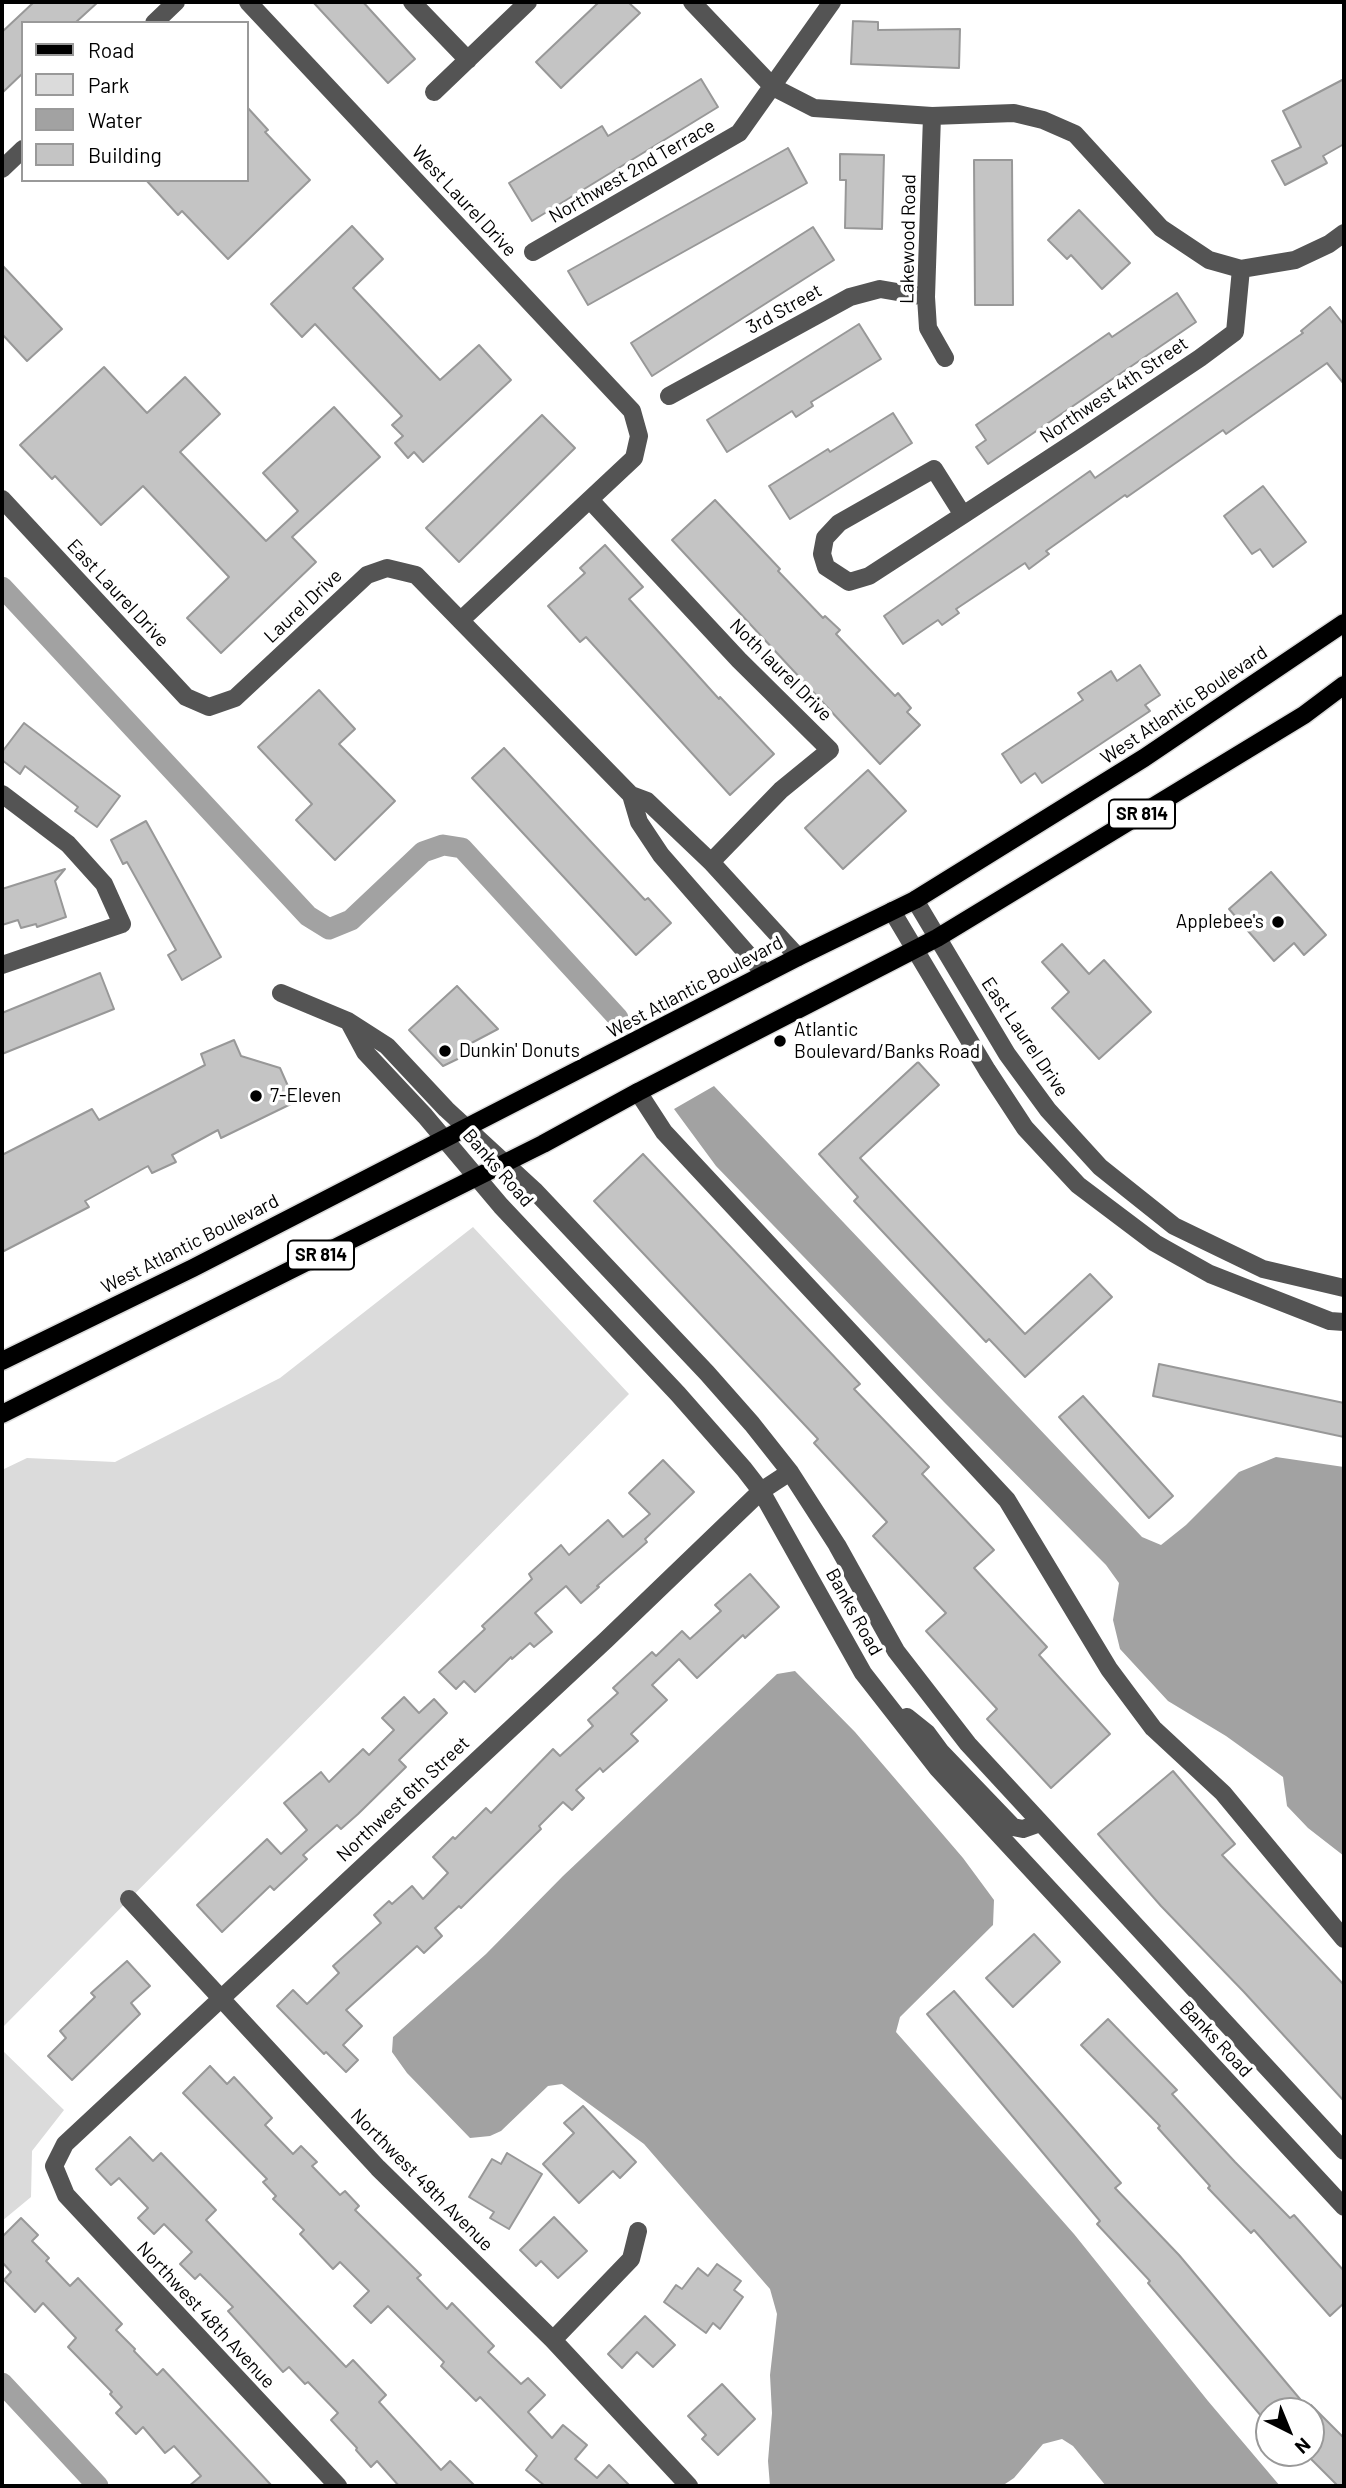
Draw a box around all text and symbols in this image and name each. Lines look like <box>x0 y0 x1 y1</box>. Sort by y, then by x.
legend <box>21 21 248 182</box>
text: Road <box>88 37 134 62</box>
text: Park <box>88 72 129 97</box>
text: Water <box>88 107 142 132</box>
street label: Northwest 2nd Terrace <box>545 114 719 228</box>
street label: West Laurel Drive <box>407 141 521 261</box>
text: Building <box>88 142 162 167</box>
street label: Lakewood Road <box>895 174 921 304</box>
street label: 3rd Street <box>742 279 826 339</box>
street label: Northwest 4th Street <box>1036 332 1192 448</box>
street label: East Laurel Drive <box>62 534 174 652</box>
street label: Laurel Drive <box>259 564 347 648</box>
street label: Noth laurel Drive <box>725 614 837 726</box>
street label: West Atlantic Boulevard <box>1096 641 1272 769</box>
road number: SR 814 <box>1109 800 1175 828</box>
place label: Applebee's <box>1176 911 1264 933</box>
marker: Applebee's <box>1270 914 1286 930</box>
street label: West Atlantic Boulevard <box>603 931 787 1043</box>
street label: East Laurel Drive <box>977 973 1073 1101</box>
place label: Atlantic Boulevard/Banks Road <box>794 1019 980 1063</box>
marker: Atlantic Boulevard/Banks Road <box>772 1033 788 1049</box>
place label: Dunkin' Donuts <box>459 1040 580 1062</box>
marker: Dunkin' Donuts <box>437 1043 453 1059</box>
place label: 7-Eleven <box>270 1085 341 1107</box>
marker: 7-Eleven <box>248 1088 264 1104</box>
street label: Banks Road <box>458 1124 538 1212</box>
street label: West Atlantic Boulevard <box>98 1189 282 1299</box>
road number: SR 814 <box>288 1240 354 1270</box>
street label: Banks Road <box>821 1564 887 1660</box>
street label: Northwest 6th Street <box>332 1732 474 1866</box>
street label: Banks Road <box>1175 1996 1257 2082</box>
street label: Northwest 49th Avenue <box>346 2104 498 2256</box>
street label: Northwest 48th Avenue <box>132 2237 280 2393</box>
north arrow <box>1255 2397 1325 2467</box>
text: N <box>1291 2434 1316 2459</box>

